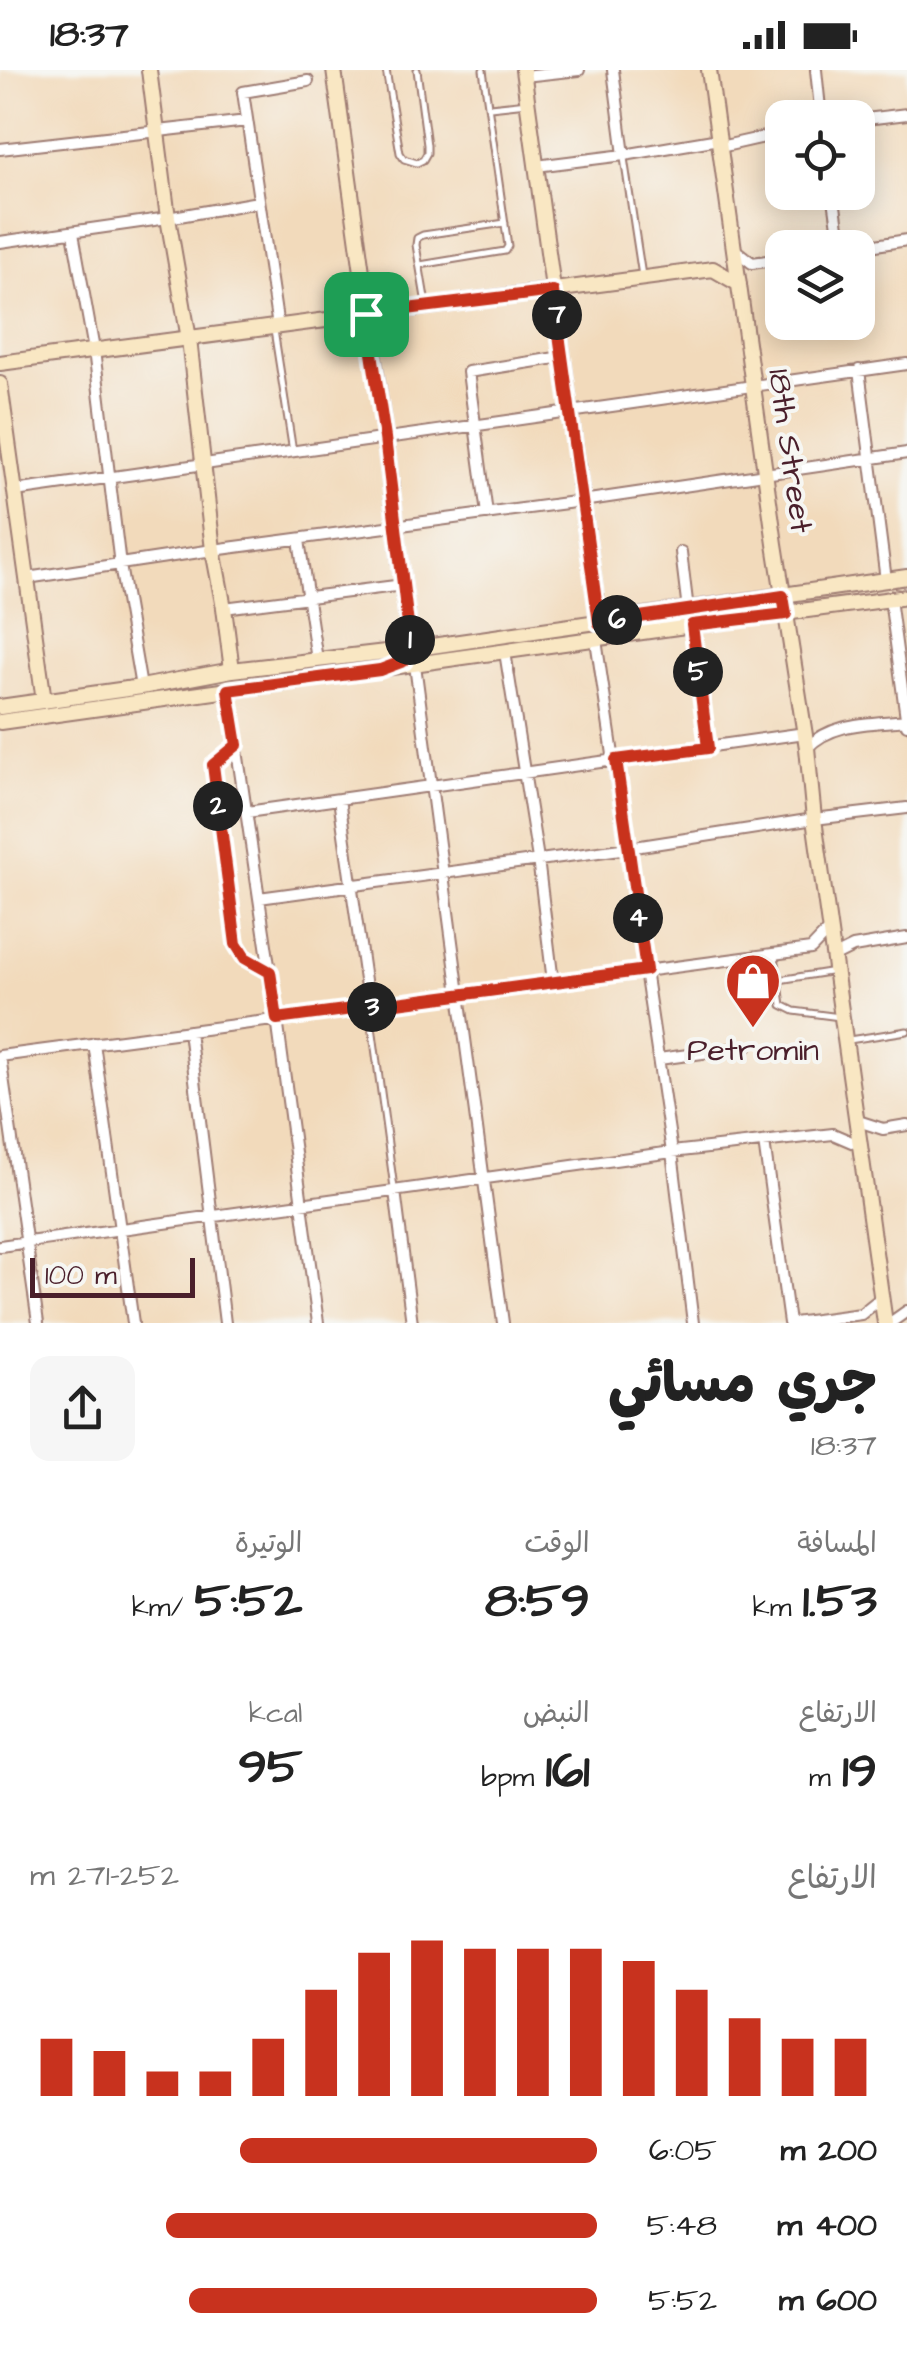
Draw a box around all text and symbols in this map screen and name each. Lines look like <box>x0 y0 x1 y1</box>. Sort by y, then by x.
text: 18:37 <box>50 9 129 61</box>
map controls <box>765 100 875 340</box>
button: locate <box>765 100 875 210</box>
button: layers <box>765 230 875 340</box>
pin <box>324 272 409 357</box>
icon: arrive <box>339 287 394 342</box>
pin: 7 <box>532 290 582 340</box>
text: 7 <box>548 295 566 334</box>
street label: 18th Street <box>756 366 824 536</box>
pin: 6 <box>592 595 642 645</box>
text: 6 <box>608 600 626 639</box>
pin: 1 <box>385 615 435 665</box>
text: 1 <box>408 620 412 659</box>
pin: 5 <box>673 647 723 697</box>
text: 5 <box>688 652 708 691</box>
pin: 2 <box>193 781 243 831</box>
text: 2 <box>210 786 226 825</box>
pin: 4 <box>613 893 663 943</box>
text: 4 <box>628 898 648 937</box>
shop icon: Petromin <box>723 951 783 1030</box>
pin: 3 <box>347 982 397 1032</box>
text: 3 <box>365 987 379 1026</box>
place label: Petromin <box>687 1028 819 1073</box>
scale bar <box>30 1253 195 1298</box>
text: 100 m <box>45 1256 117 1295</box>
text: جري مسائي <box>608 1347 877 1423</box>
button: share <box>30 1356 135 1461</box>
text: 18:37 <box>811 1423 877 1468</box>
text: الوتيرة <box>235 1524 302 1563</box>
text: الوقت <box>524 1524 590 1563</box>
text: المسافة <box>797 1524 877 1563</box>
text: 5:52 <box>195 1567 302 1636</box>
text: 8:59 <box>485 1567 590 1636</box>
text: 1.53 <box>803 1567 877 1636</box>
text: /km <box>132 1588 195 1627</box>
text: km <box>753 1588 803 1627</box>
text: kcal <box>249 1694 302 1733</box>
text: النبض <box>523 1694 590 1733</box>
text: الارتفاع <box>798 1694 877 1733</box>
text: 95 <box>238 1733 302 1802</box>
text: 161 <box>546 1737 590 1806</box>
text: 19 <box>842 1737 877 1806</box>
text: bpm <box>481 1758 546 1797</box>
text: m <box>809 1758 842 1797</box>
text: 252–271 m <box>30 1853 179 1898</box>
text: الارتفاع <box>787 1856 877 1901</box>
text: 6:05 <box>649 2128 717 2173</box>
text: 200 m <box>781 2128 877 2173</box>
text: 5:48 <box>646 2203 717 2248</box>
text: 400 m <box>777 2203 877 2248</box>
text: 5:52 <box>648 2278 717 2323</box>
text: 600 m <box>779 2278 877 2323</box>

